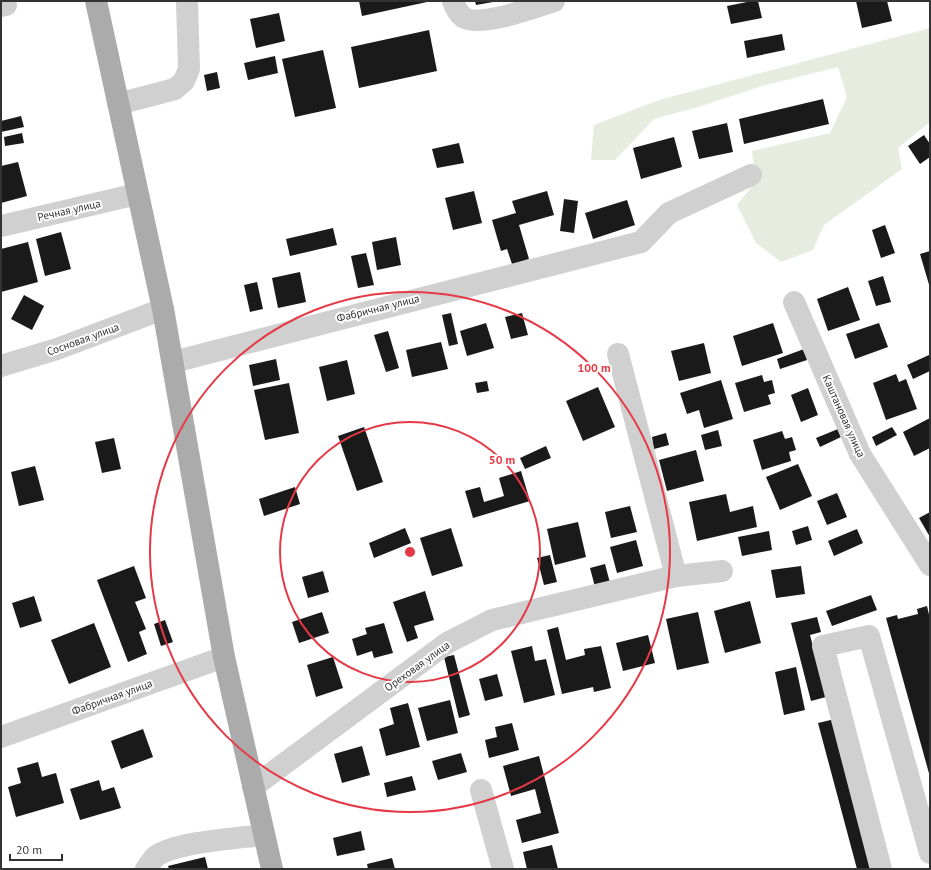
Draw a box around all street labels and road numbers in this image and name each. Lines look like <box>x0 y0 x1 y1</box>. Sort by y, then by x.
street label: Речная улица <box>36 196 102 224</box>
street label: Фабричная улица <box>335 291 421 325</box>
street label: Сосновая улица <box>45 319 121 359</box>
street label: Каштановая улица <box>819 372 869 460</box>
street label: Ореховая улица <box>382 638 452 694</box>
street label: Фабричная улица <box>70 676 154 718</box>

